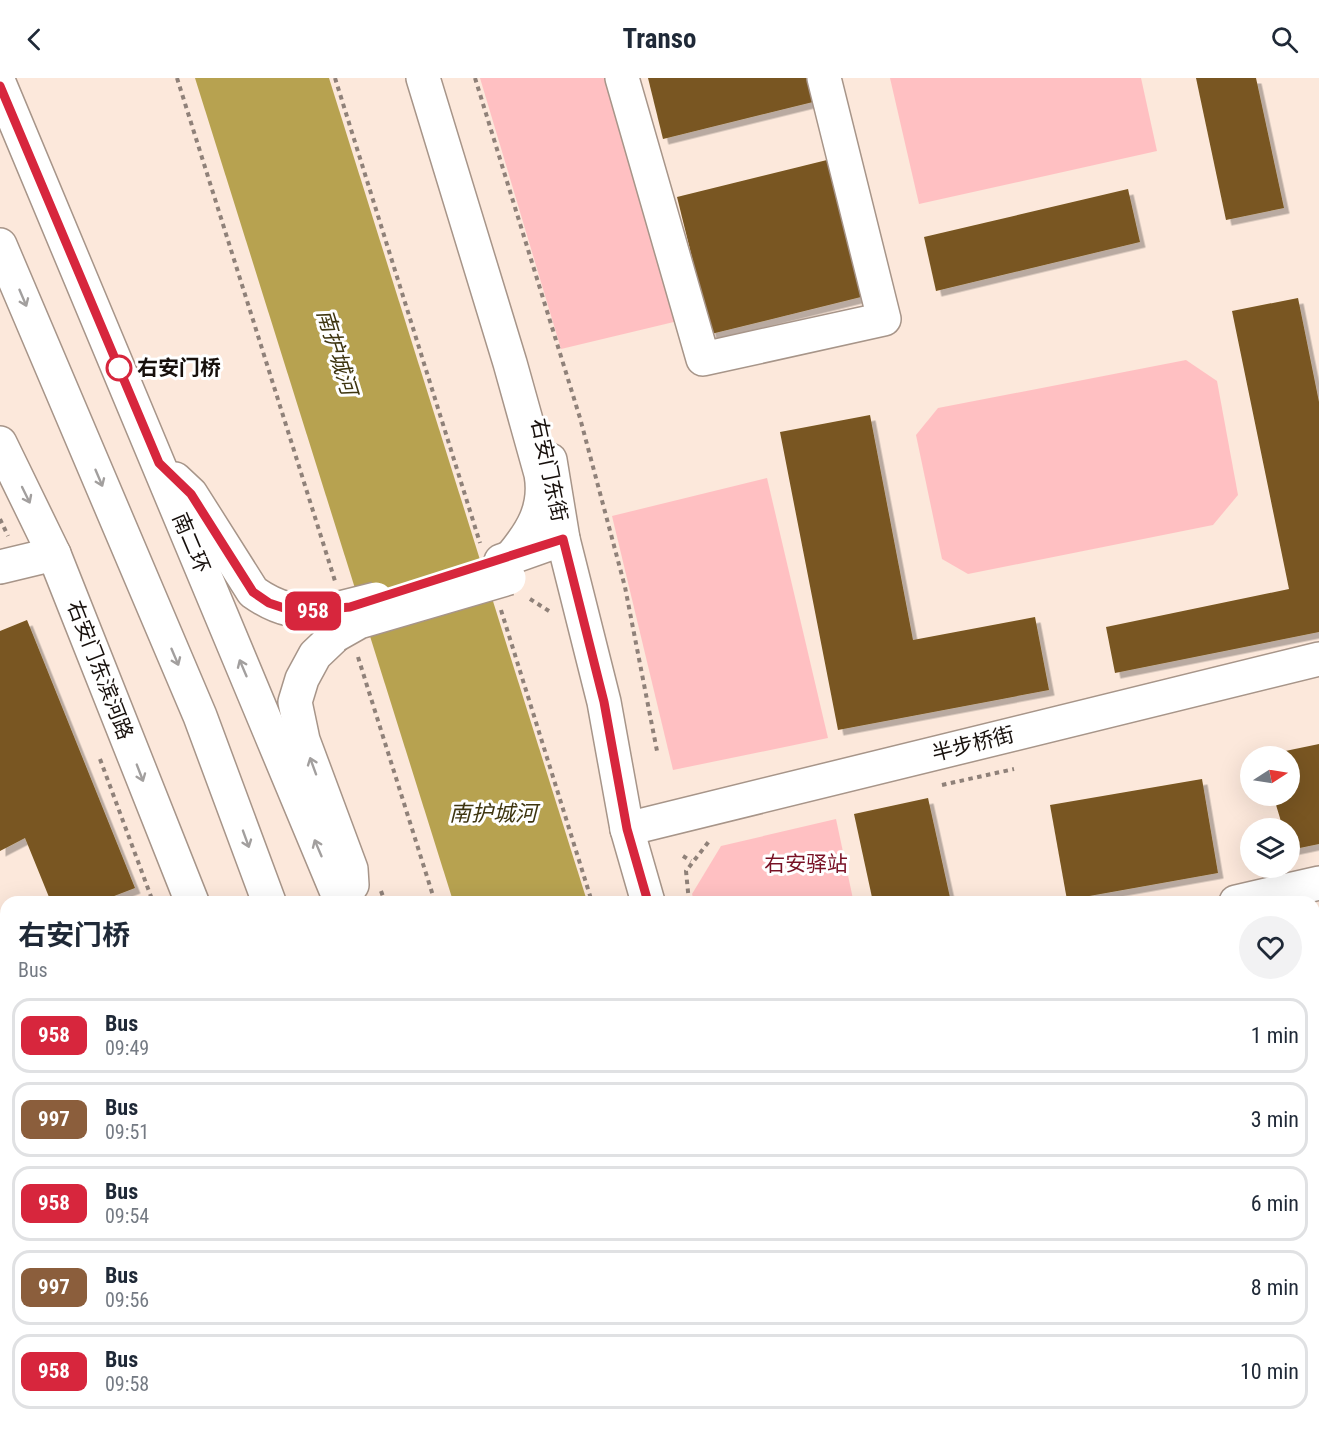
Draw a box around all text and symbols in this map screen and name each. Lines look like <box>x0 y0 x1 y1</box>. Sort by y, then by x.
icon: back <box>18 23 51 56</box>
text: Transo <box>622 23 697 55</box>
icon: search <box>1268 23 1301 56</box>
one-way arrow <box>18 289 29 307</box>
water label: 南护城河 <box>312 306 363 402</box>
marker: 右安门桥 <box>106 355 132 381</box>
place label: 右安门桥 <box>137 356 221 380</box>
street label: 右安门东街 <box>526 416 572 524</box>
one-way arrow <box>94 468 105 487</box>
one-way arrow <box>21 486 32 504</box>
street label: 南二环 <box>168 509 214 577</box>
line badge: 958 <box>278 592 348 630</box>
street label: 右安门东滨河路 <box>62 597 138 743</box>
text: 958 <box>297 599 329 623</box>
one-way arrow <box>170 648 181 666</box>
one-way arrow <box>237 659 248 677</box>
street label: 半步桥街 <box>929 722 1017 766</box>
north arrow <box>1240 746 1300 806</box>
map controls <box>1240 746 1300 878</box>
one-way arrow <box>306 757 317 776</box>
one-way arrow <box>135 763 146 782</box>
water label: 南护城河 <box>449 801 541 826</box>
button: layers <box>1240 818 1300 878</box>
one-way arrow <box>241 829 252 848</box>
one-way arrow <box>312 839 323 857</box>
park label: 右安驿站 <box>764 852 848 876</box>
button: heart <box>1239 916 1302 979</box>
text: 右安门桥 <box>18 919 130 952</box>
text: Bus <box>18 958 48 982</box>
text: Bus <box>105 1011 138 1036</box>
text: 958 <box>38 1023 70 1047</box>
text: 1 min <box>1251 1023 1299 1048</box>
text: 09:49 <box>105 1036 149 1060</box>
text: Bus <box>105 1095 138 1120</box>
text: 997 <box>38 1107 70 1131</box>
text: 3 min <box>1251 1107 1299 1132</box>
text: 09:51 <box>105 1120 149 1144</box>
text: Bus <box>105 1179 138 1204</box>
text: 958 <box>38 1191 70 1215</box>
text: 6 min <box>1251 1191 1299 1216</box>
text: 09:54 <box>105 1204 149 1228</box>
text: Bus <box>105 1263 138 1288</box>
text: 997 <box>38 1275 70 1299</box>
text: 8 min <box>1251 1275 1299 1300</box>
text: 09:56 <box>105 1288 149 1312</box>
text: Bus <box>105 1347 138 1372</box>
text: 958 <box>38 1359 70 1383</box>
text: 10 min <box>1240 1359 1299 1384</box>
text: 09:58 <box>105 1372 149 1396</box>

